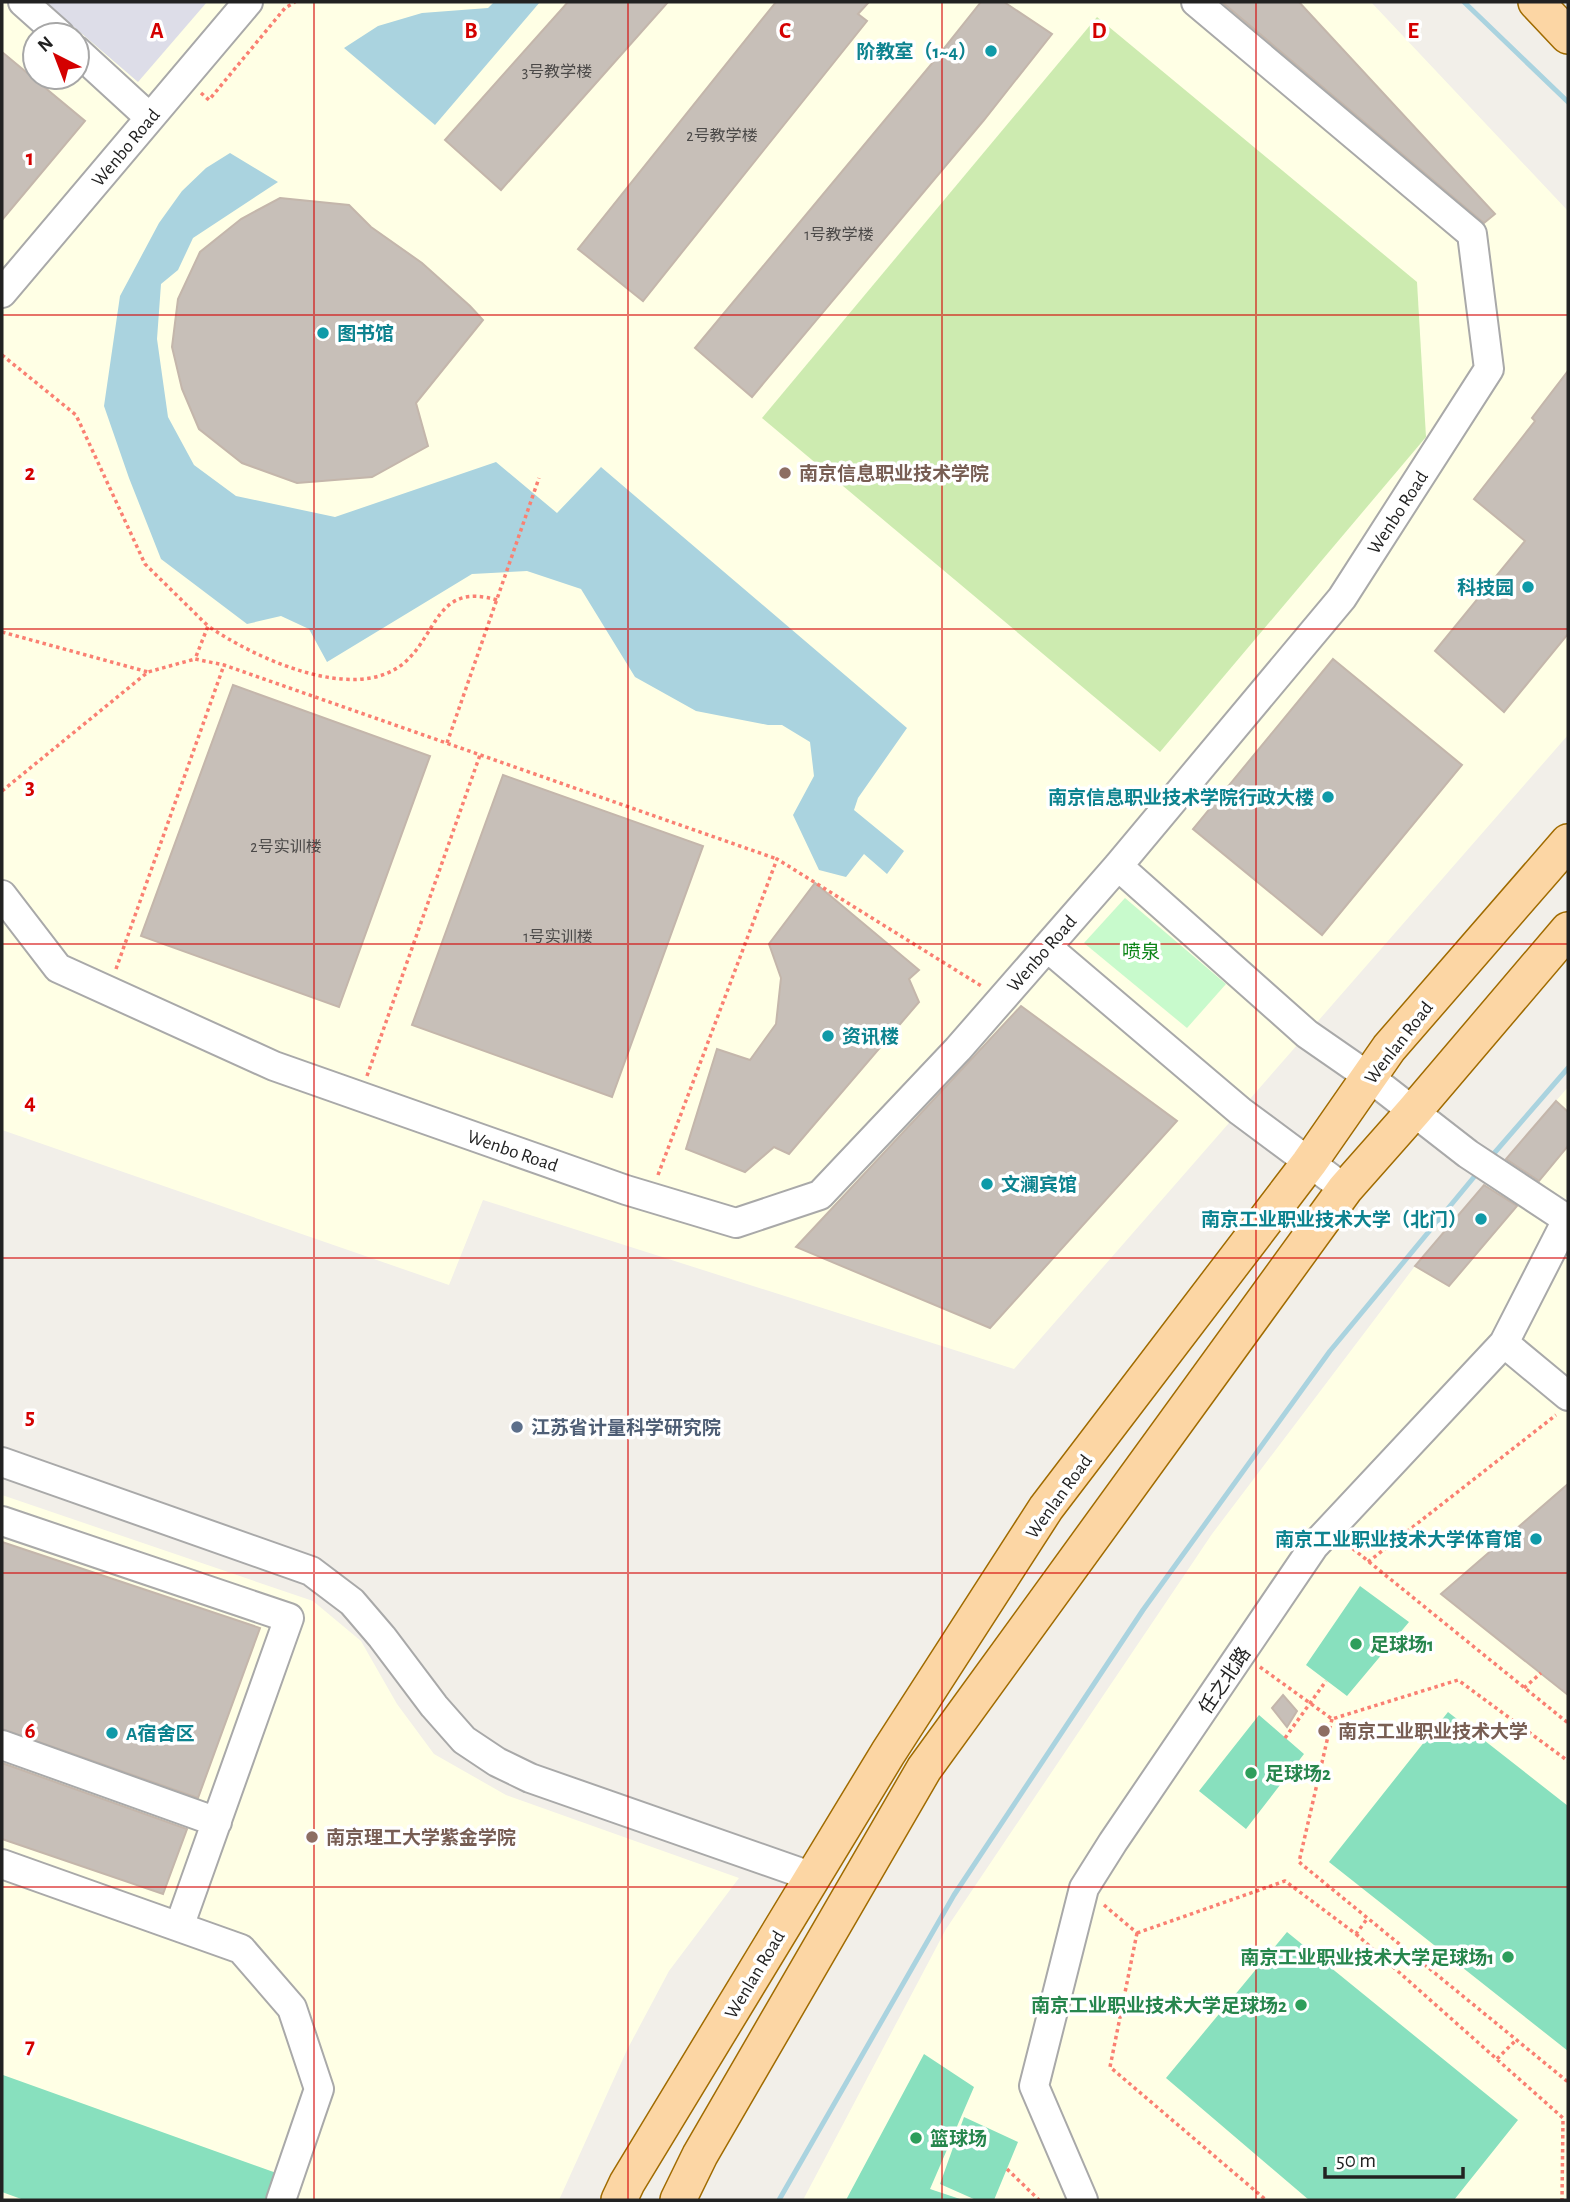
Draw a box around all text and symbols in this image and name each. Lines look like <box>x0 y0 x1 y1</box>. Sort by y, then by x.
text: A <box>150 20 164 43</box>
text: B <box>464 20 478 43</box>
text: C <box>779 20 791 43</box>
text: D <box>1091 20 1107 43</box>
text: E <box>1407 20 1419 43</box>
north arrow <box>21 21 91 91</box>
text: N <box>34 33 57 56</box>
place label: 阶教室（1~4） <box>856 41 977 62</box>
marker: 阶教室（1~4） <box>983 43 999 59</box>
house number: 3号教学楼 <box>522 63 592 80</box>
street label: Wenbo Road <box>88 105 164 190</box>
house number: 2号教学楼 <box>686 127 758 144</box>
text: 1 <box>26 147 34 170</box>
house number: 1号教学楼 <box>804 226 874 243</box>
place label: 图书馆 <box>337 323 394 344</box>
marker: 图书馆 <box>315 325 331 341</box>
text: 2 <box>25 462 36 485</box>
place label: 南京信息职业技术学院 <box>799 463 989 484</box>
marker: 南京信息职业技术学院 <box>777 465 793 481</box>
street label: Wenbo Road <box>1364 468 1432 558</box>
place label: 科技园 <box>1457 577 1514 598</box>
marker: 科技园 <box>1520 579 1536 595</box>
text: 3 <box>25 776 35 799</box>
place label: 南京信息职业技术学院行政大楼 <box>1048 787 1314 808</box>
marker: 南京信息职业技术学院行政大楼 <box>1320 789 1336 805</box>
house number: 2号实训楼 <box>250 838 322 855</box>
street label: Wenbo Road <box>1004 912 1080 996</box>
house number: 1号实训楼 <box>523 928 593 945</box>
park label: 喷泉 <box>1122 942 1160 962</box>
street label: Wenlan Road <box>1361 998 1437 1088</box>
place label: 资讯楼 <box>842 1026 899 1047</box>
marker: 资讯楼 <box>820 1028 836 1044</box>
text: 4 <box>24 1091 36 1114</box>
street label: Wenbo Road <box>465 1127 561 1176</box>
place label: 文澜宾馆 <box>1001 1174 1077 1195</box>
marker: 文澜宾馆 <box>979 1176 995 1192</box>
place label: 南京工业职业技术大学（北门） <box>1201 1209 1467 1230</box>
marker: 南京工业职业技术大学（北门） <box>1473 1211 1489 1227</box>
text: 5 <box>25 1406 35 1429</box>
place label: 江苏省计量科学研究院 <box>531 1417 721 1438</box>
marker: 江苏省计量科学研究院 <box>509 1419 525 1435</box>
street label: Wenlan Road <box>1023 1451 1096 1542</box>
place label: 南京工业职业技术大学体育馆 <box>1275 1529 1522 1550</box>
marker: 南京工业职业技术大学体育馆 <box>1528 1531 1544 1547</box>
place label: 足球场1 <box>1370 1635 1434 1655</box>
marker: 足球场1 <box>1348 1636 1364 1652</box>
street label: 任之北路 <box>1194 1643 1254 1718</box>
text: 6 <box>24 1720 36 1743</box>
place label: 南京工业职业技术大学 <box>1338 1721 1528 1742</box>
place label: A宿舍区 <box>126 1723 194 1744</box>
marker: 南京工业职业技术大学 <box>1316 1723 1332 1739</box>
marker: A宿舍区 <box>104 1725 120 1741</box>
place label: 足球场2 <box>1265 1764 1331 1784</box>
marker: 足球场2 <box>1243 1765 1259 1781</box>
place label: 南京理工大学紫金学院 <box>326 1827 516 1848</box>
marker: 南京理工大学紫金学院 <box>304 1829 320 1845</box>
street label: Wenlan Road <box>722 1927 789 2022</box>
place label: 南京工业职业技术大学足球场1 <box>1240 1947 1494 1968</box>
marker: 南京工业职业技术大学足球场1 <box>1500 1949 1516 1965</box>
place label: 南京工业职业技术大学足球场2 <box>1031 1995 1287 2016</box>
marker: 南京工业职业技术大学足球场2 <box>1293 1997 1309 2013</box>
text: 7 <box>25 2035 35 2058</box>
place label: 篮球场 <box>930 2128 987 2149</box>
marker: 篮球场 <box>908 2130 924 2146</box>
scale bar <box>1325 2136 1463 2180</box>
text: 50 m <box>1336 2150 1376 2171</box>

